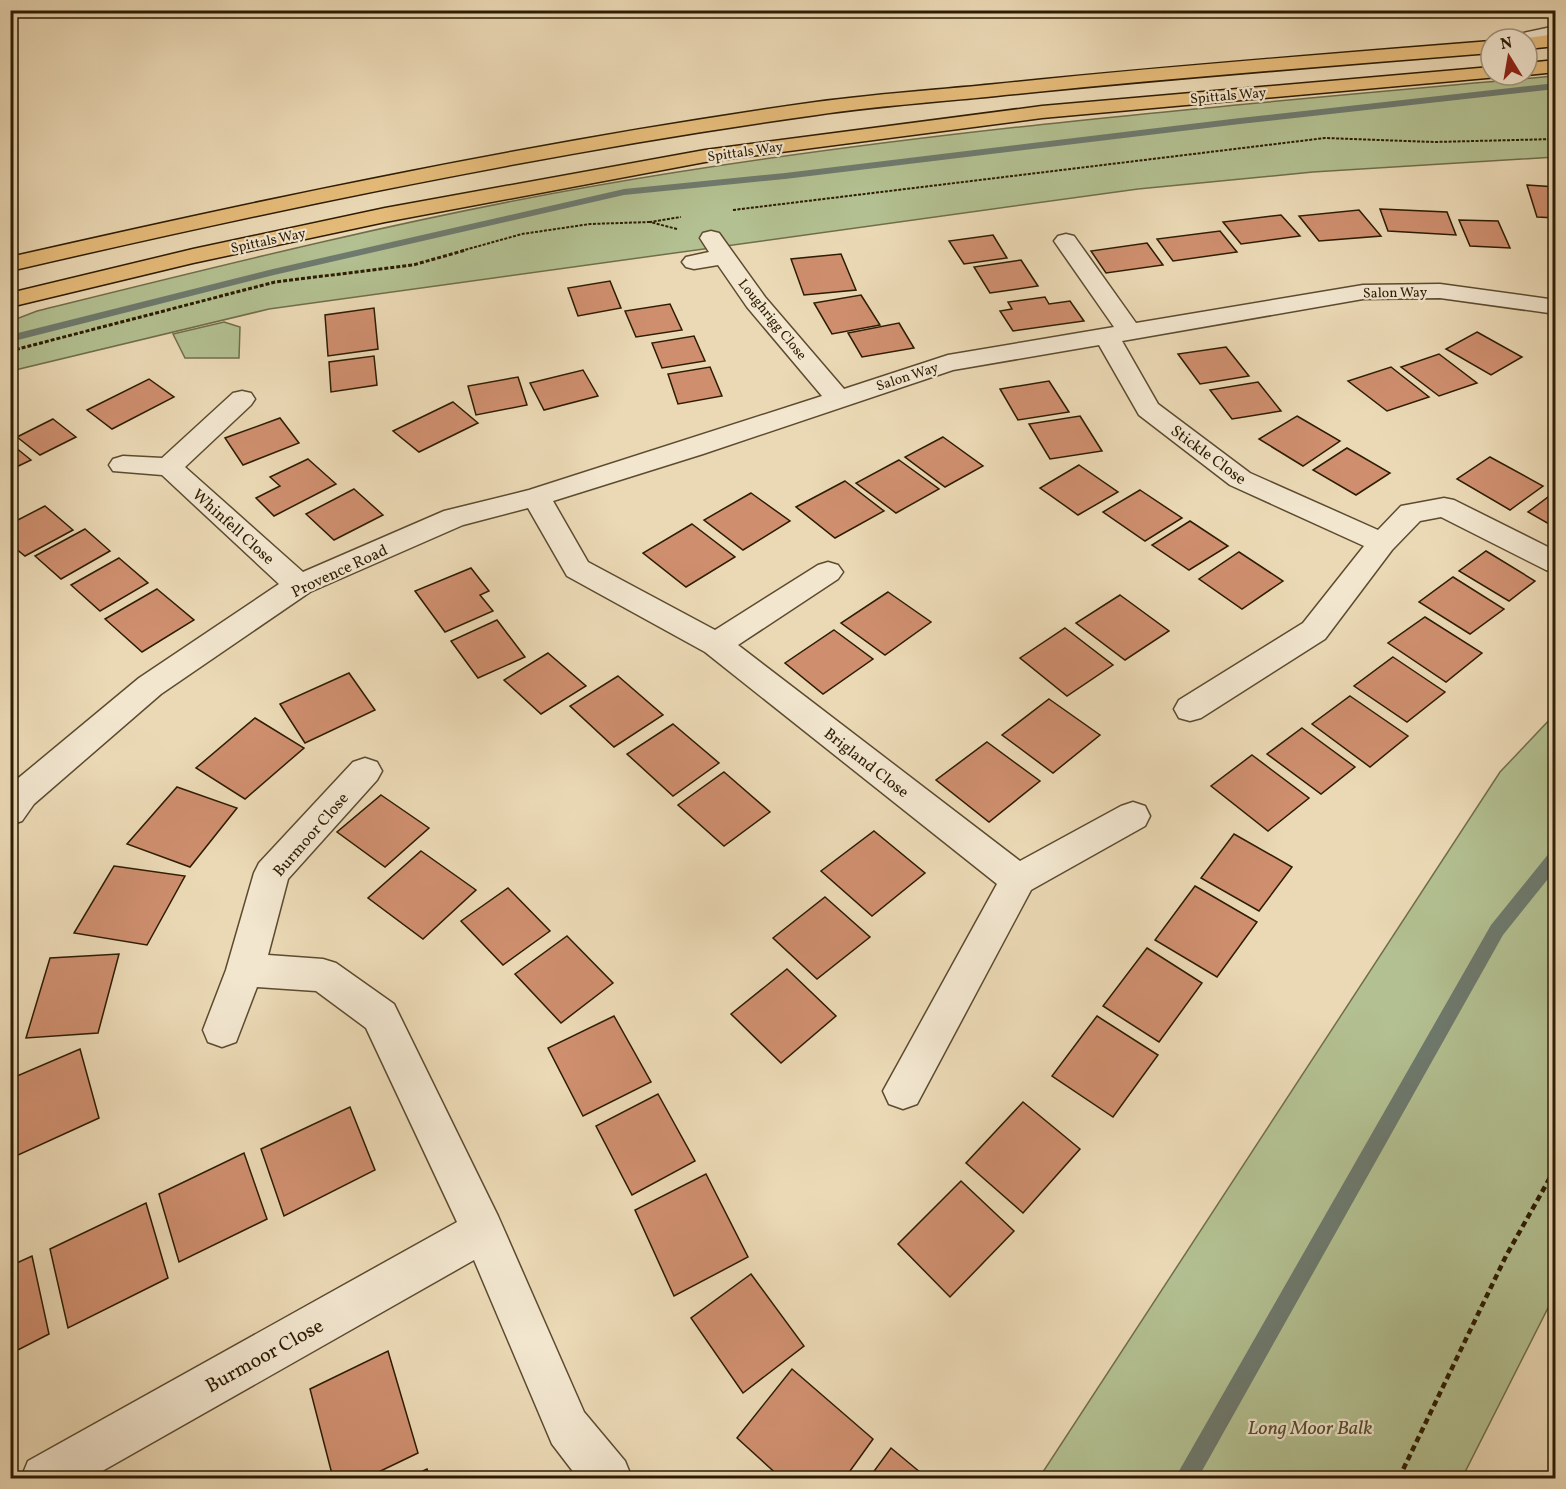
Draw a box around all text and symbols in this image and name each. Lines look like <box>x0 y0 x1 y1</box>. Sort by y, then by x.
north arrow <box>1479 27 1539 87</box>
text: N <box>1499 32 1515 56</box>
street label: Spittals Way <box>1189 84 1267 109</box>
street label: Spittals Way <box>706 138 785 167</box>
street label: Spittals Way <box>229 224 308 259</box>
street label: Loughrigg Close <box>733 275 811 365</box>
street label: Salon Way <box>1363 283 1428 304</box>
street label: Salon Way <box>874 358 941 396</box>
street label: Stickle Close <box>1166 421 1250 491</box>
street label: Whinfell Close <box>187 485 279 570</box>
street label: Provence Road <box>288 540 392 604</box>
street label: Brigland Close <box>819 723 913 804</box>
street label: Burmoor Close <box>269 788 354 882</box>
street label: Burmoor Close <box>201 1313 329 1401</box>
park label: Long Moor Balk <box>1247 1415 1373 1443</box>

